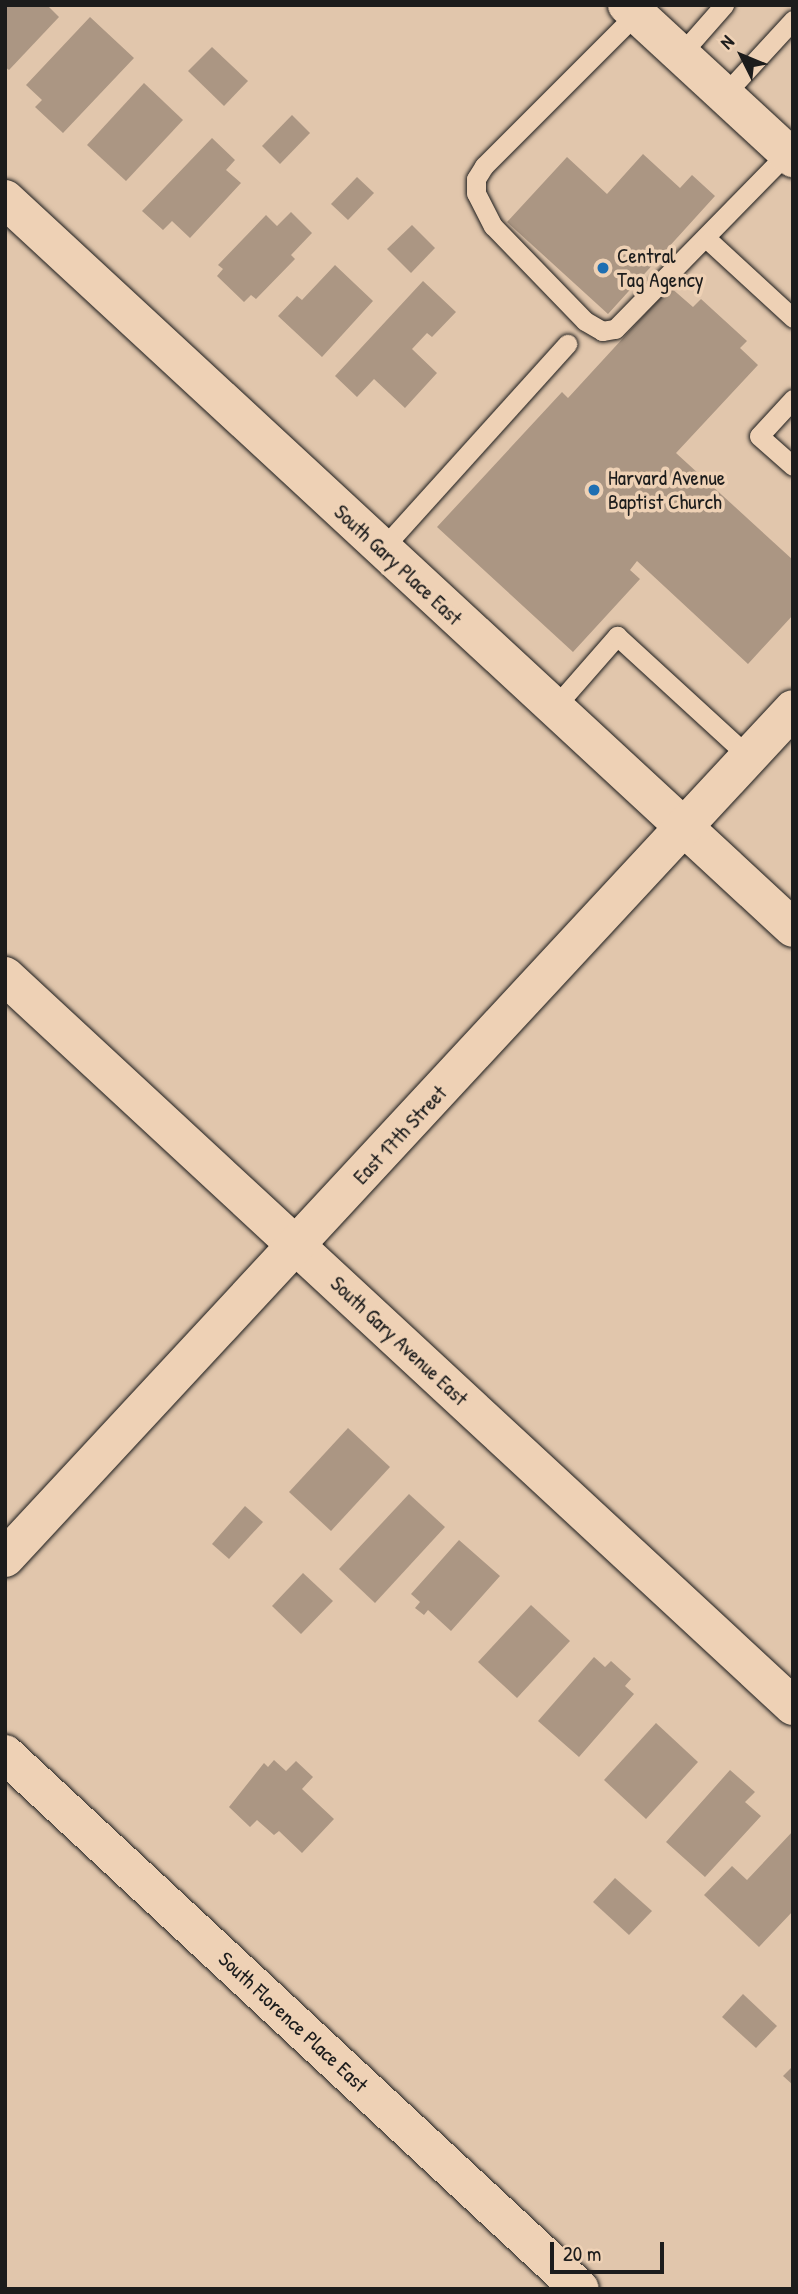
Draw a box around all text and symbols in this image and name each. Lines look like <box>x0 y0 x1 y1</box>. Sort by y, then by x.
north arrow <box>707 21 777 91</box>
text: N <box>714 29 740 54</box>
place label: Central Tag Agency <box>617 243 704 293</box>
marker: Central Tag Agency <box>595 260 611 276</box>
place label: Harvard Avenue Baptist Church <box>608 465 725 515</box>
marker: Harvard Avenue Baptist Church <box>586 482 602 498</box>
street label: South Gary Place East <box>329 499 467 631</box>
street label: East 17th Street <box>348 1081 452 1189</box>
street label: South Gary Avenue East <box>325 1271 473 1411</box>
street label: South Florence Place East <box>213 1946 373 2098</box>
scale bar <box>553 2228 667 2272</box>
text: 20 m <box>563 2239 601 2268</box>

